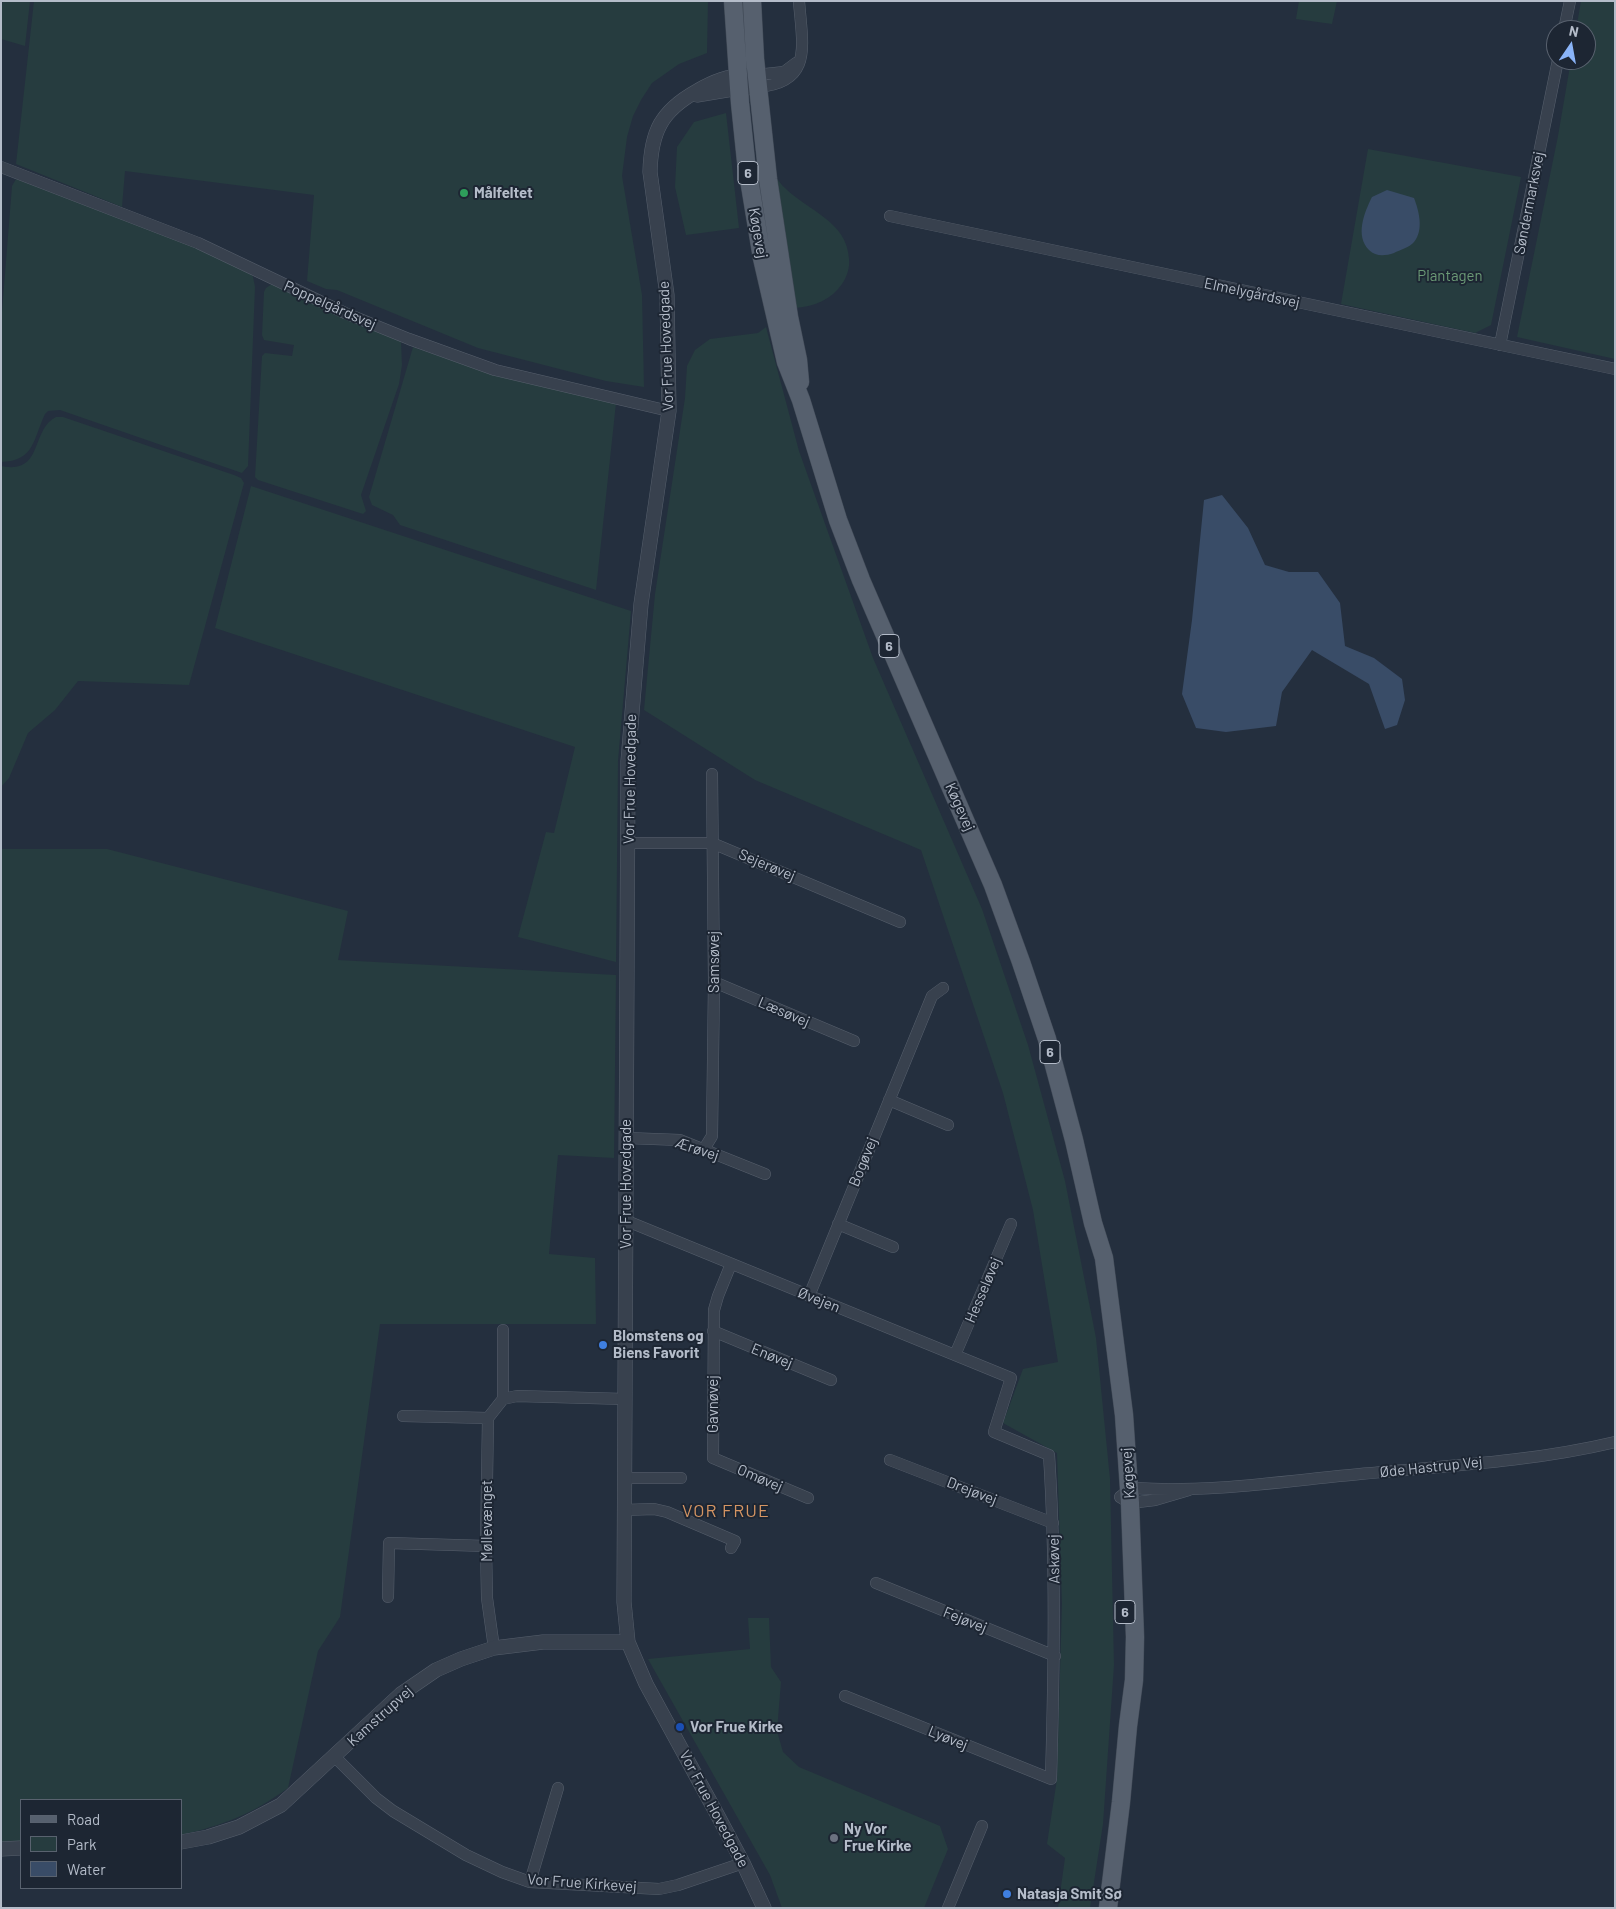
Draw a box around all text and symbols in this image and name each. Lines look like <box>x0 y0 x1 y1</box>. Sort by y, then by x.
north arrow <box>1546 20 1596 70</box>
text: N <box>1568 22 1580 40</box>
street label: Søndermarksvej <box>1510 150 1548 256</box>
road number: 6 <box>738 162 758 184</box>
place label: Målfeltet <box>474 184 533 202</box>
marker: Målfeltet <box>458 187 470 199</box>
street label: Køgevej <box>745 206 771 260</box>
park label: Plantagen <box>1417 267 1483 285</box>
street label: Elmelygårdsvej <box>1202 274 1302 312</box>
street label: Poppelgårdsvej <box>281 277 379 333</box>
street label: Vor Frue Hovedgade <box>655 281 677 411</box>
road number: 6 <box>879 634 899 658</box>
street label: Vor Frue Hovedgade <box>620 714 640 844</box>
street label: Køgevej <box>941 780 979 834</box>
street label: Sejerøvej <box>736 845 798 885</box>
street label: Samsøvej <box>705 931 723 993</box>
street label: Læsøvej <box>756 993 812 1031</box>
road number: 6 <box>1040 1040 1060 1064</box>
street label: Vor Frue Hovedgade <box>617 1119 635 1249</box>
street label: Ærøvej <box>673 1133 721 1165</box>
street label: Bogøvej <box>845 1135 881 1189</box>
street label: Hesseløvej <box>961 1255 1005 1325</box>
street label: Øvejen <box>795 1283 843 1317</box>
place label: Blomstens og Biens Favorit <box>613 1327 704 1362</box>
marker: Blomstens og Biens Favorit <box>597 1339 609 1351</box>
street label: Enøvej <box>749 1340 795 1372</box>
street label: Gavnøvej <box>704 1375 722 1433</box>
street label: Køgevej <box>1117 1447 1139 1499</box>
street label: Øde Hastrup Vej <box>1379 1453 1483 1481</box>
street label: Omøvej <box>734 1460 786 1496</box>
street label: Drejøvej <box>944 1473 1000 1509</box>
street label: Møllevænget <box>478 1480 496 1562</box>
district label: VOR FRUE <box>681 1500 771 1522</box>
street label: Askøvej <box>1045 1534 1063 1584</box>
road number: 6 <box>1115 1600 1135 1624</box>
street label: Fejøvej <box>940 1603 990 1637</box>
street label: Kamstrupvej <box>343 1682 417 1750</box>
place label: Vor Frue Kirke <box>690 1718 783 1736</box>
marker: Vor Frue Kirke <box>674 1721 686 1733</box>
street label: Lyøvej <box>926 1722 970 1754</box>
street label: Vor Frue Hovedgade <box>675 1747 753 1871</box>
legend <box>20 1799 182 1889</box>
text: Road <box>67 1810 100 1828</box>
place label: Ny Vor Frue Kirke <box>844 1820 912 1855</box>
marker: Ny Vor Frue Kirke <box>828 1832 840 1844</box>
text: Park <box>67 1835 96 1853</box>
text: Water <box>67 1860 106 1878</box>
street label: Vor Frue Kirkevej <box>527 1870 637 1896</box>
place label: Natasja Smit Sø <box>1017 1885 1122 1903</box>
marker: Natasja Smit Sø <box>1001 1888 1013 1900</box>

